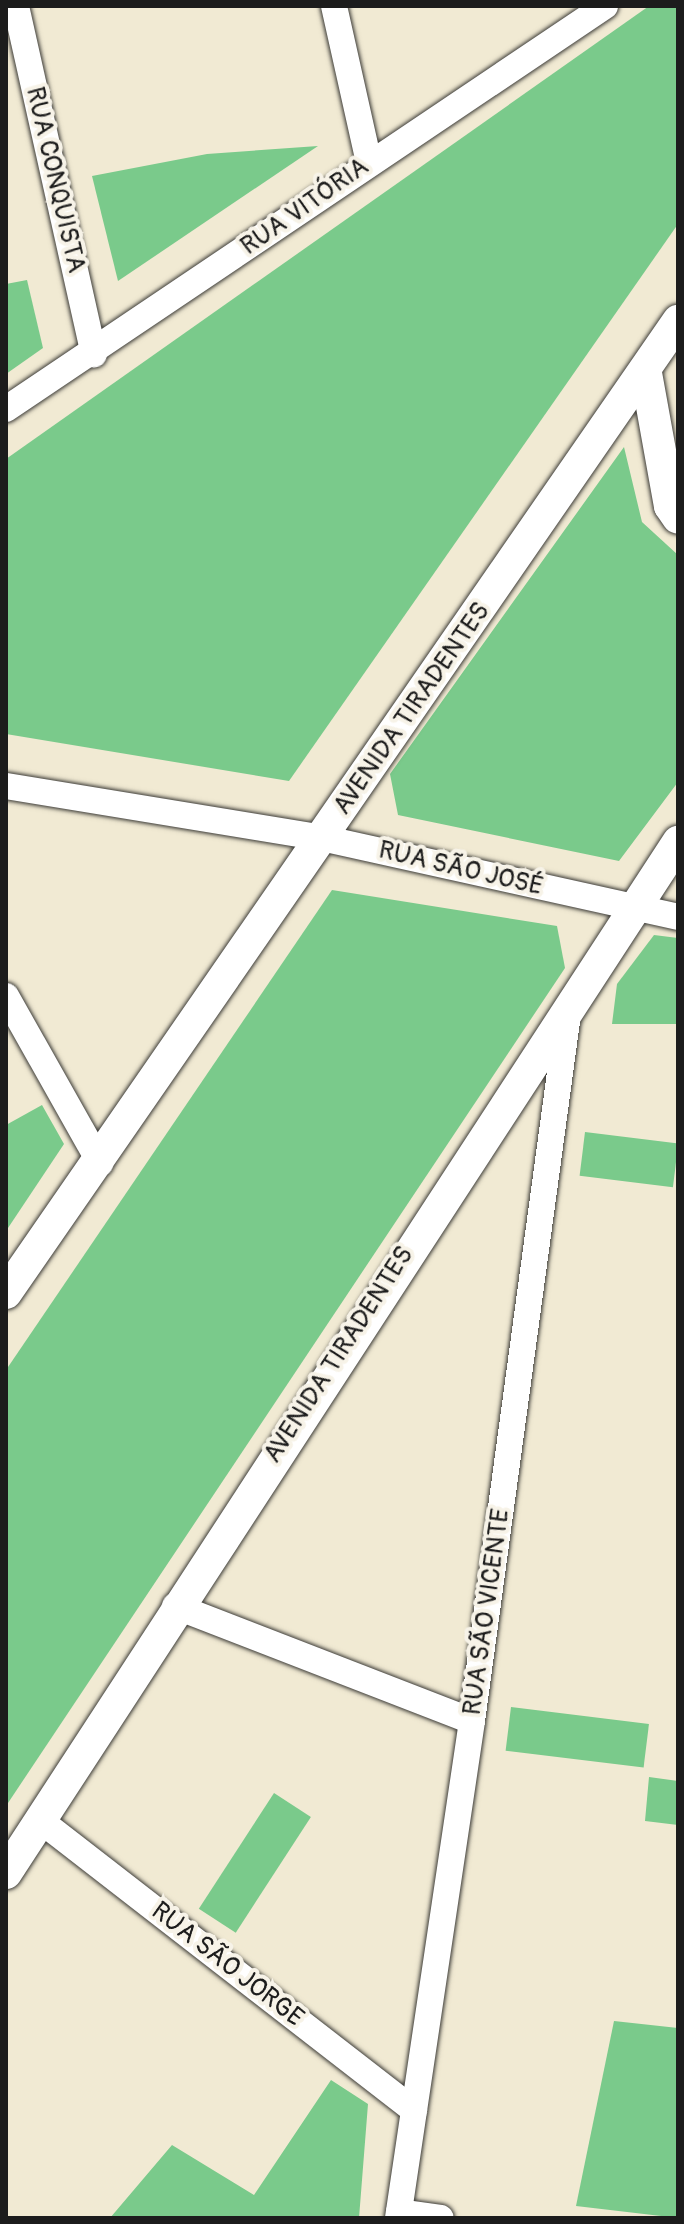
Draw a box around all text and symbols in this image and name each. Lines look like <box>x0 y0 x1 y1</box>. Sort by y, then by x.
street label: RUA CONQUISTA <box>18 84 92 276</box>
street label: RUA VITÓRIA <box>235 152 375 262</box>
street label: AVENIDA TIRADENTES <box>327 597 497 821</box>
street label: RUA SÃO JOSÉ <box>376 835 546 903</box>
street label: AVENIDA TIRADENTES <box>257 1241 421 1469</box>
street label: RUA SÃO VICENTE <box>457 1507 517 1717</box>
street label: RUA SÃO JORGE <box>145 1896 309 2034</box>

